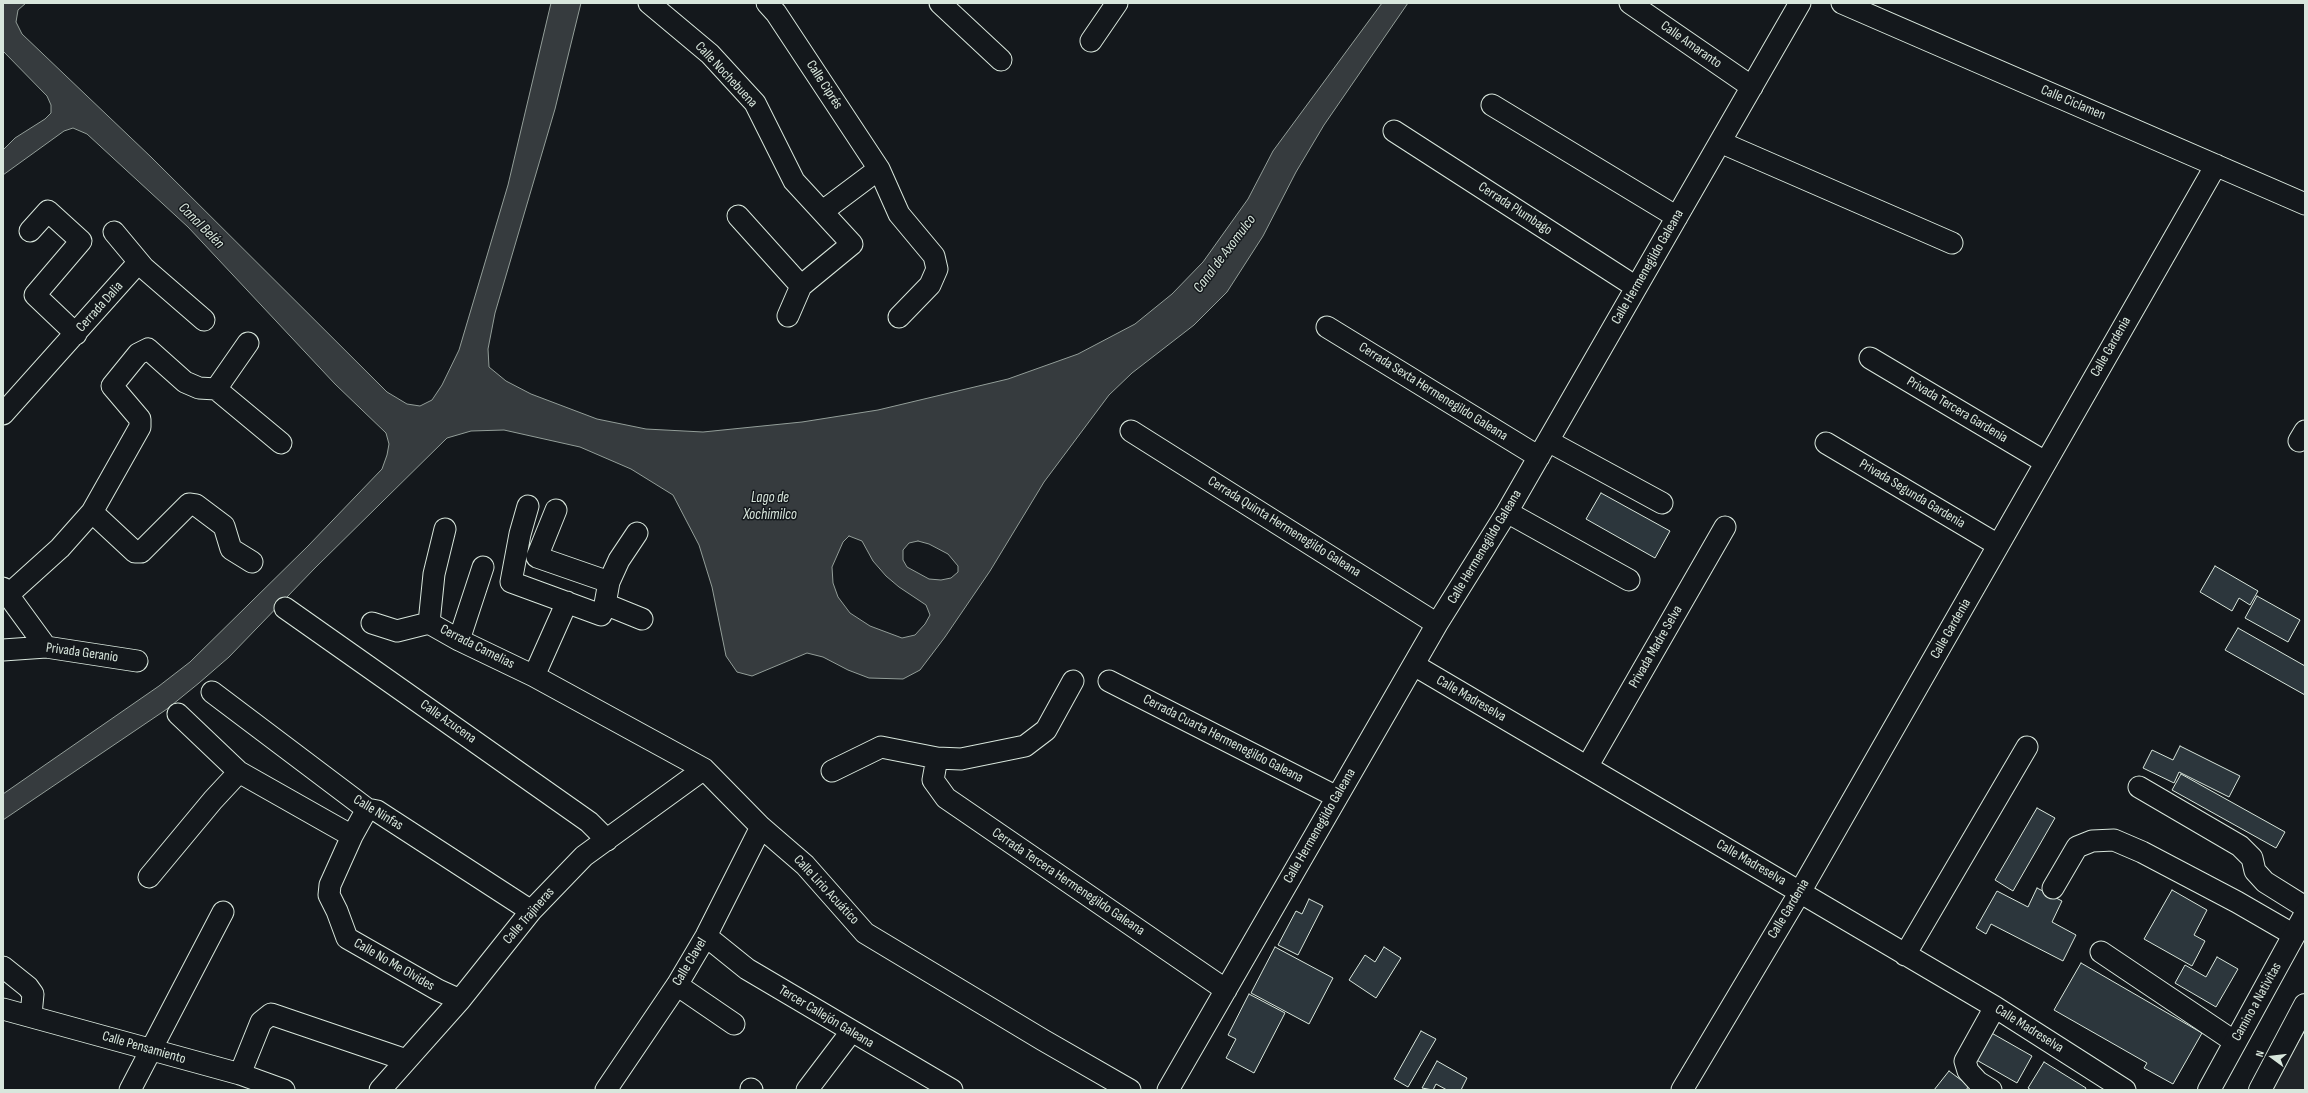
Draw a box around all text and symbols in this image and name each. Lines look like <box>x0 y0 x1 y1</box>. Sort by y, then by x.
street label: Calle Amaranto <box>1657 18 1725 72</box>
street label: Calle Nochebuena <box>691 39 761 111</box>
street label: Calle Ciprés <box>802 58 846 112</box>
street label: Calle Ciclamen <box>2038 82 2108 124</box>
street label: Cerrada Plumbago <box>1475 179 1555 239</box>
water label: Canal Belén <box>174 199 228 253</box>
street label: Calle Hermenegildo Galeana <box>1608 207 1688 327</box>
water label: Canal de Axomulco <box>1190 211 1260 297</box>
street label: Cerrada Dalia <box>73 278 127 336</box>
street label: Calle Gardenia <box>2087 314 2135 380</box>
street label: Cerrada Sexta Hermenegildo Galeana <box>1355 339 1511 445</box>
street label: Privada Tercera Gardenia <box>1903 373 2011 447</box>
street label: Privada Segunda Gardenia <box>1856 456 1968 532</box>
street label: Cerrada Quinta Hermenegildo Galeana <box>1204 473 1364 581</box>
street label: Calle Hermenegildo Galeana <box>1444 487 1526 607</box>
water label: Lago de Xochimilco <box>743 489 797 524</box>
street label: Calle Gardenia <box>1927 596 1975 662</box>
street label: Privada Madre Selva <box>1626 603 1686 691</box>
street label: Cerrada Camelias <box>437 621 517 673</box>
street label: Privada Geranio <box>45 640 119 666</box>
street label: Calle Madreselva <box>1433 672 1509 726</box>
street label: Cerrada Cuarta Hermenegildo Galeana <box>1140 691 1306 787</box>
street label: Calle Azucena <box>417 697 479 747</box>
street label: Calle Hermenegildo Galeana <box>1280 766 1360 886</box>
street label: Calle Ninfas <box>350 792 406 834</box>
street label: Cerrada Tercera Hermenegildo Galeana <box>988 825 1148 939</box>
street label: Calle Madreselva <box>1713 836 1789 890</box>
street label: Calle Lirio Acuático <box>790 852 862 928</box>
street label: Calle Gardenia <box>1765 876 1813 942</box>
street label: Calle Trajineras <box>500 884 558 948</box>
street label: Calle No Me Olvides <box>351 935 437 995</box>
street label: Calle Clavel <box>669 935 711 989</box>
street label: Camino a Nativitas <box>2229 960 2285 1044</box>
street label: Tercer Callejón Galeana <box>775 982 877 1052</box>
street label: Calle Madreselva <box>1992 1001 2066 1057</box>
street label: Calle Pensamiento <box>100 1028 188 1068</box>
north arrow <box>2252 1037 2292 1077</box>
text: N <box>2253 1049 2267 1058</box>

